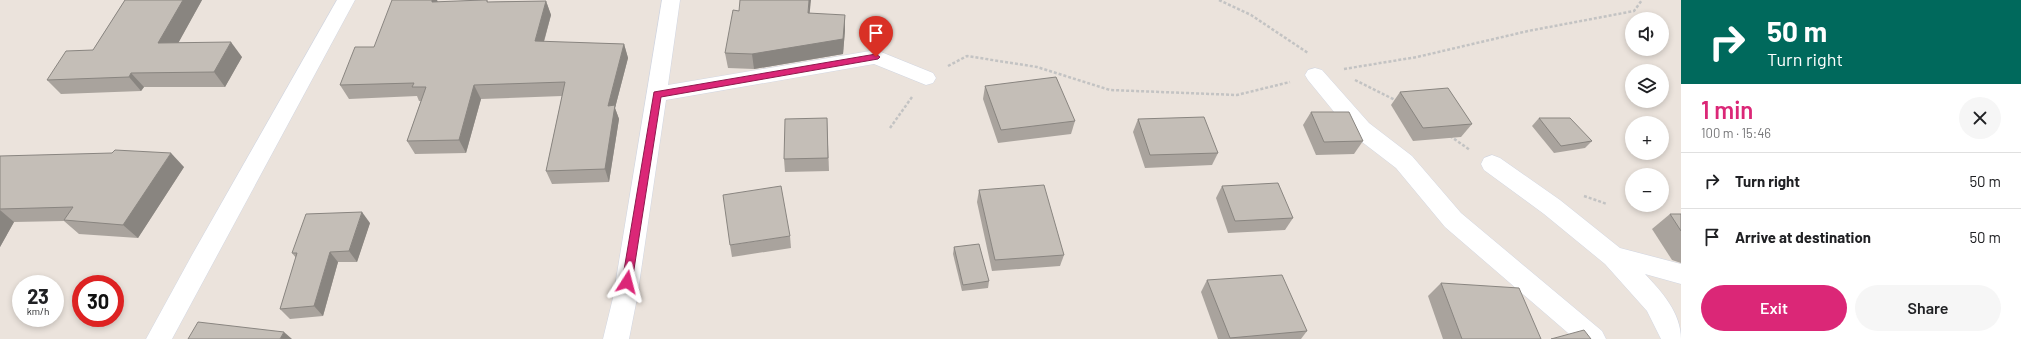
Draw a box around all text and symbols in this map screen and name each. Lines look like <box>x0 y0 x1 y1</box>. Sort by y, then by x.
map controls <box>1625 12 1669 212</box>
button: sound <box>1625 12 1669 56</box>
text: 50 m <box>1767 14 1827 48</box>
pin <box>859 16 893 57</box>
icon: right <box>1701 16 1753 68</box>
icon: arrive <box>865 22 887 44</box>
text: Turn right <box>1767 48 1843 70</box>
button: layers <box>1625 64 1669 108</box>
text: 1 min <box>1701 95 1753 124</box>
button: close <box>1959 97 2001 139</box>
button: + <box>1625 116 1669 160</box>
text: 100 m · 15:46 <box>1701 125 1771 141</box>
button: − <box>1625 168 1669 212</box>
icon: right <box>1701 170 1723 192</box>
text: Turn right <box>1735 172 1800 190</box>
text: 50 m <box>1969 172 2001 190</box>
icon: arrive <box>1701 226 1723 248</box>
text: Arrive at destination <box>1735 228 1871 246</box>
text: 50 m <box>1969 228 2001 246</box>
position arrow <box>606 261 648 303</box>
speed limit sign: 30 <box>72 275 124 327</box>
text: 23 <box>27 284 49 308</box>
button: Exit <box>1701 285 1847 331</box>
button: Share <box>1855 285 2001 331</box>
text: km/h <box>27 305 49 317</box>

